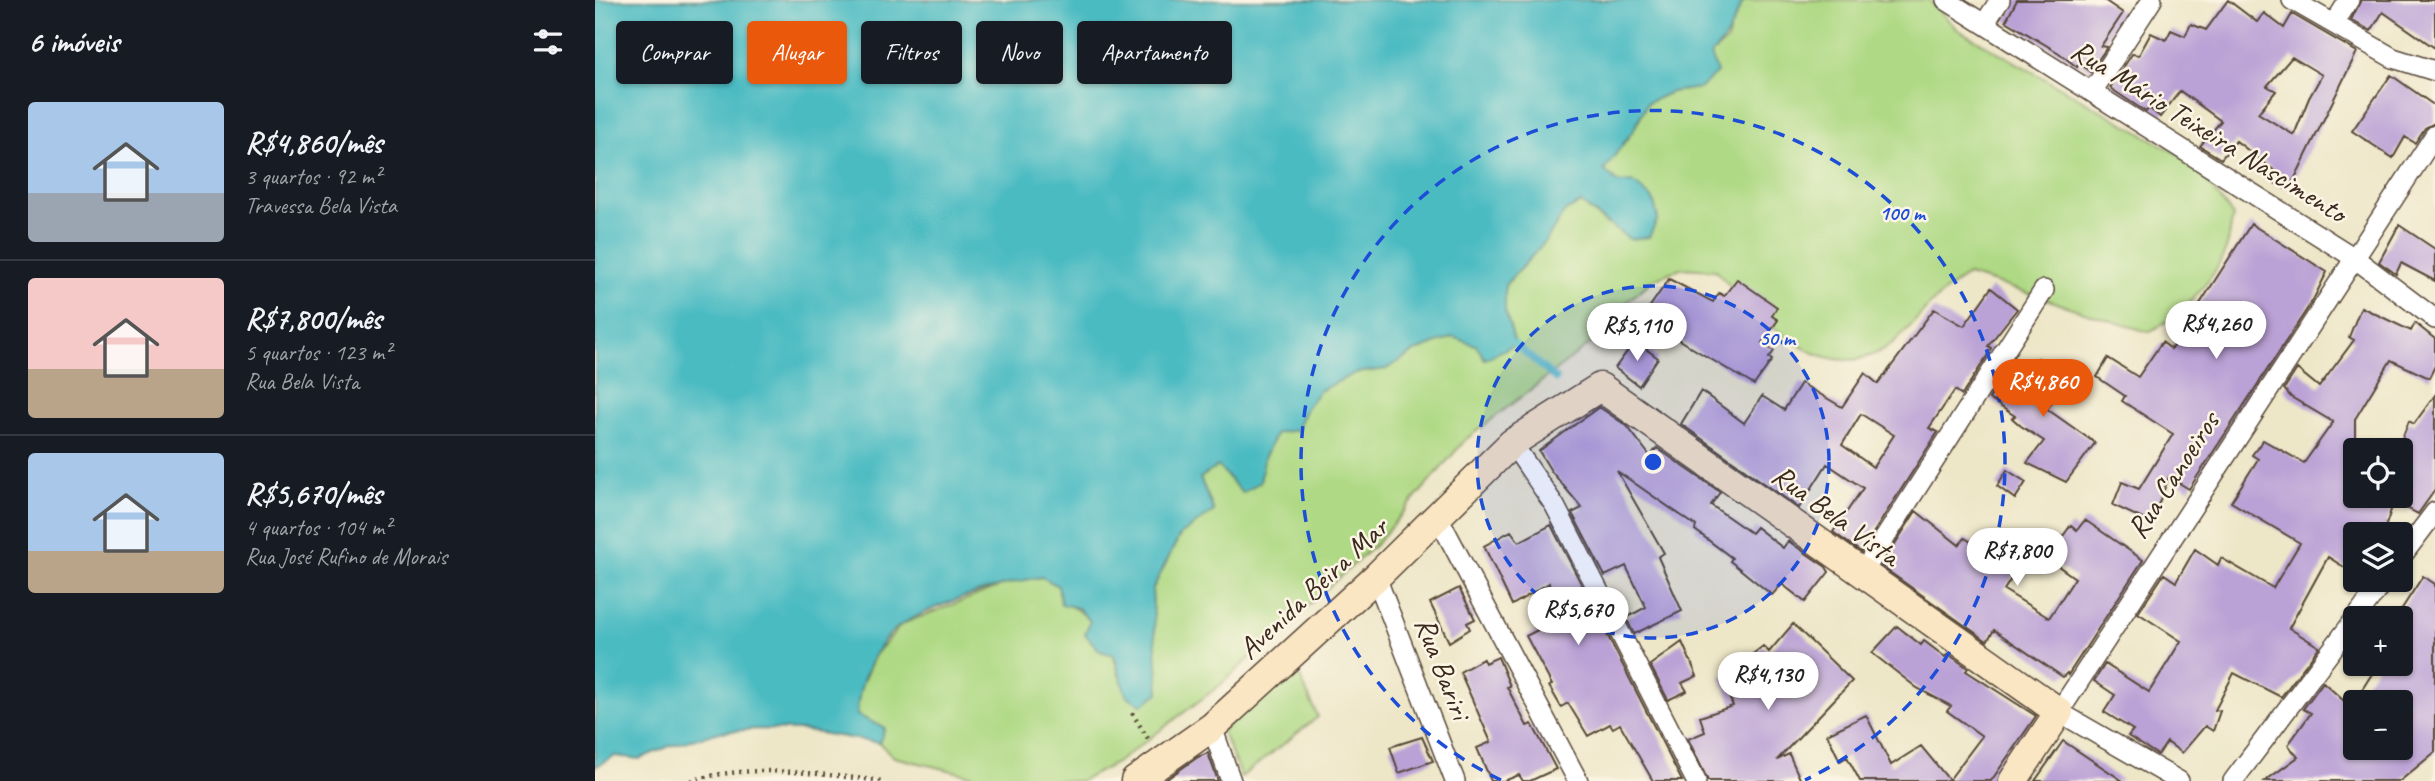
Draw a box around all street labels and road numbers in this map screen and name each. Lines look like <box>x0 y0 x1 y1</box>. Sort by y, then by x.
street label: Rua Mário Teixeira Nascimento <box>2064 31 2357 233</box>
street label: Rua Canoeiros <box>2118 402 2230 545</box>
street label: Rua Bela Vista <box>1765 456 1910 576</box>
street label: Avenida Beira Mar <box>1230 507 1398 667</box>
street label: Rua Bariri <box>1406 612 1481 728</box>

